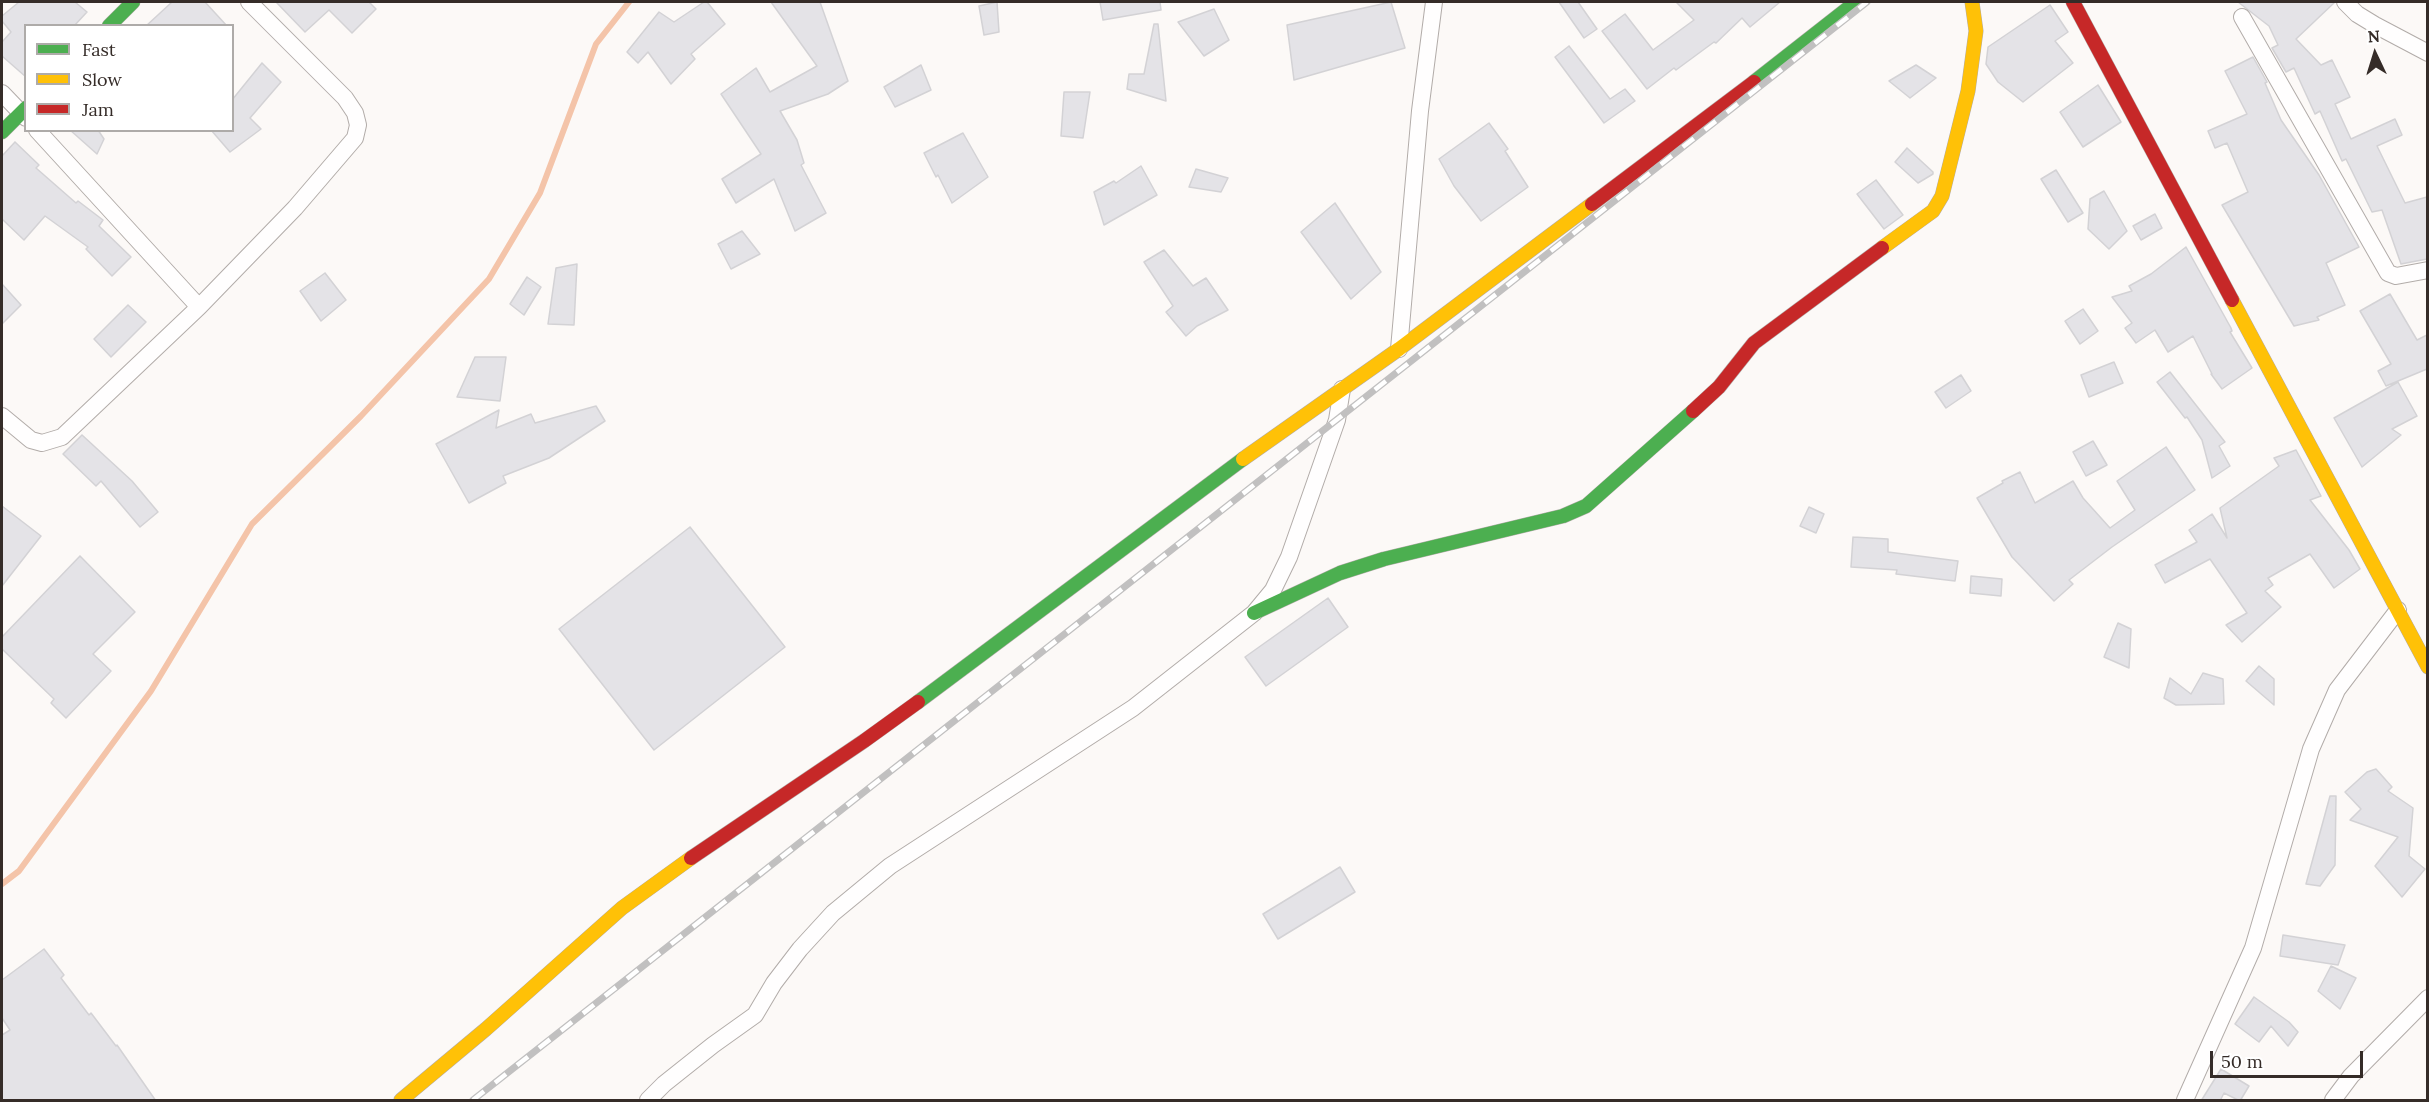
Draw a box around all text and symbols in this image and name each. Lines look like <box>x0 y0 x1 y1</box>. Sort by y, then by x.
legend <box>24 24 234 132</box>
north arrow <box>2345 24 2405 84</box>
text: N <box>2367 26 2381 46</box>
text: Fast <box>82 38 116 61</box>
text: Slow <box>82 68 122 91</box>
text: Jam <box>82 98 114 121</box>
scale bar <box>2213 1039 2366 1077</box>
text: 50 m <box>2221 1050 2263 1073</box>

